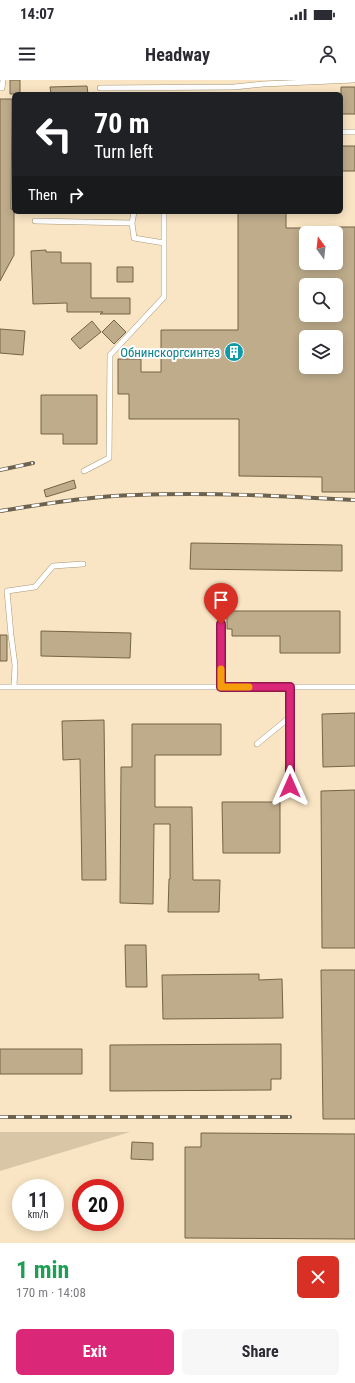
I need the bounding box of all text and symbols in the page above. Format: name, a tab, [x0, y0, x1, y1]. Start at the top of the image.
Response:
text: 14:07	[20, 5, 54, 23]
icon: menu	[16, 43, 38, 65]
icon: person	[317, 43, 339, 65]
text: Headway	[145, 44, 210, 65]
text: 70 m	[94, 107, 150, 140]
icon: left	[28, 108, 80, 160]
text: Turn left	[94, 141, 153, 162]
icon: right	[65, 184, 87, 206]
text: Then	[28, 186, 57, 204]
north arrow	[299, 226, 343, 270]
map controls	[299, 226, 343, 374]
button: search	[299, 278, 343, 322]
button: layers	[299, 330, 343, 374]
building icon: Обнинскоргсинтез	[223, 341, 245, 363]
place label: Обнинскоргсинтез	[120, 345, 220, 360]
pin	[204, 583, 238, 624]
icon: arrive	[210, 589, 232, 611]
position arrow	[269, 765, 311, 807]
speed limit sign: 20	[72, 1179, 124, 1231]
text: 11	[28, 1188, 48, 1212]
text: km/h	[28, 1209, 48, 1220]
text: 1 min	[16, 1256, 69, 1284]
button: close	[297, 1256, 339, 1298]
text: 170 m · 14:08	[16, 1285, 86, 1300]
button: Exit	[16, 1329, 174, 1375]
button: Share	[182, 1329, 339, 1375]

